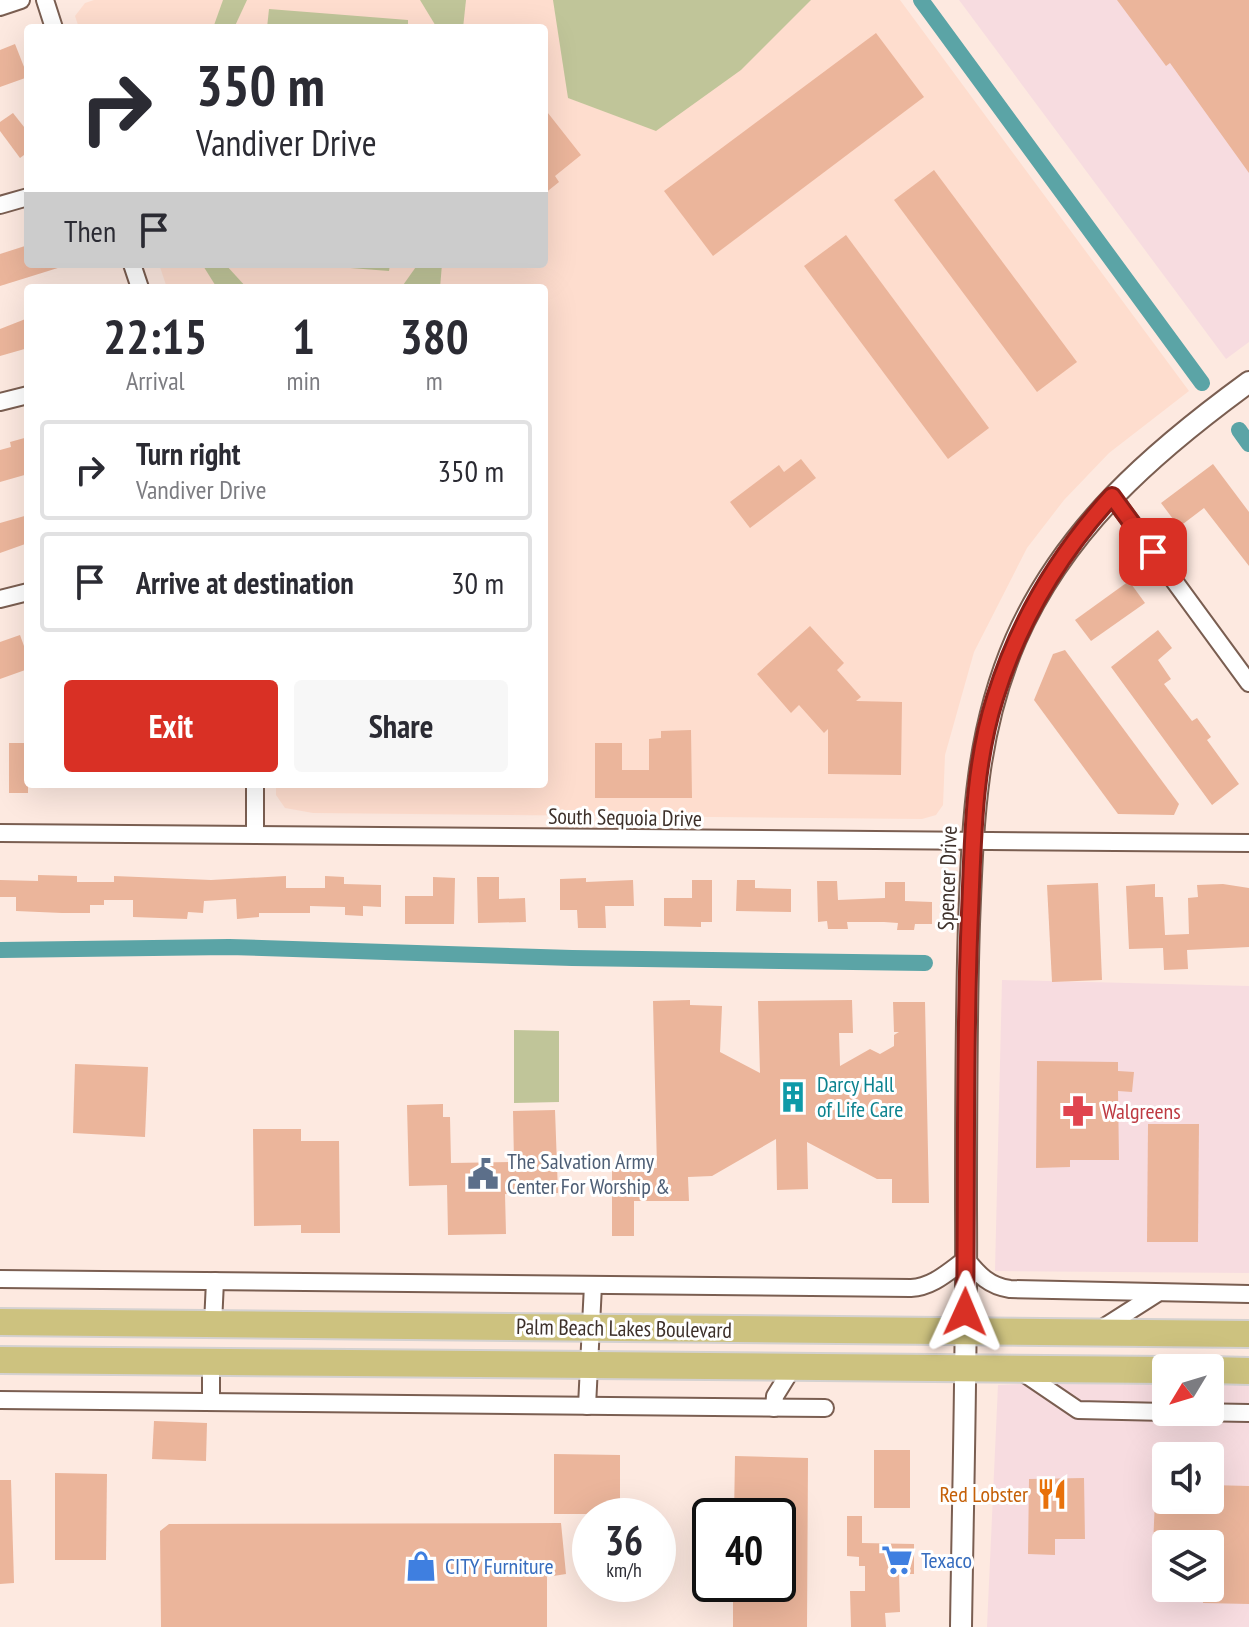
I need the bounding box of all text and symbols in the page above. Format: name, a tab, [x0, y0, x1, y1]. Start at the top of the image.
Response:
text: 350 m	[196, 49, 325, 121]
icon: right	[64, 56, 168, 160]
text: Vandiver Drive	[196, 119, 377, 166]
icon: arrive	[132, 208, 176, 252]
text: Then	[64, 211, 116, 250]
text: 22:15	[103, 305, 207, 367]
text: 1	[292, 305, 315, 367]
text: 380	[400, 305, 469, 367]
text: Arrival	[126, 364, 185, 397]
text: min	[286, 364, 320, 397]
text: m	[426, 364, 443, 397]
text: Turn right	[136, 434, 240, 473]
icon: right	[68, 448, 112, 492]
text: 350 m	[438, 451, 504, 490]
text: Vandiver Drive	[136, 473, 266, 506]
pin	[1119, 518, 1187, 586]
icon: arrive	[1131, 530, 1175, 574]
icon: arrive	[68, 560, 112, 604]
text: Arrive at destination	[136, 563, 354, 602]
text: 30 m	[451, 563, 504, 602]
button: Exit	[64, 680, 278, 772]
button: Share	[294, 680, 508, 772]
street label: South Sequoia Drive	[548, 802, 702, 832]
street label: Spencer Drive	[931, 825, 963, 931]
place label: Darcy Hall of Life Care	[817, 1070, 903, 1123]
building icon: Darcy Hall of Life Care	[776, 1080, 810, 1114]
pharmacy icon: Walgreens	[1061, 1094, 1095, 1128]
place label: Walgreens	[1102, 1097, 1181, 1125]
place label: The Salvation Army Center For Worship &	[507, 1147, 670, 1200]
public building icon: The Salvation Army Center For Worship &	[466, 1157, 500, 1191]
position arrow	[923, 1270, 1007, 1354]
street label: Palm Beach Lakes Boulevard	[516, 1312, 732, 1344]
north arrow	[1152, 1354, 1224, 1426]
map controls	[1152, 1354, 1224, 1602]
button: sound	[1152, 1442, 1224, 1514]
restaurant icon: Red Lobster	[1035, 1477, 1069, 1511]
place label: Red Lobster	[939, 1480, 1028, 1508]
speed limit sign: 40	[692, 1498, 796, 1602]
text: 36	[605, 1514, 643, 1566]
button: layers	[1152, 1530, 1224, 1602]
supermarket icon: Texaco	[880, 1543, 914, 1577]
place label: Texaco	[921, 1546, 972, 1574]
shop icon: CITY Furniture	[404, 1549, 438, 1583]
place label: CITY Furniture	[445, 1552, 554, 1580]
text: km/h	[606, 1557, 642, 1583]

